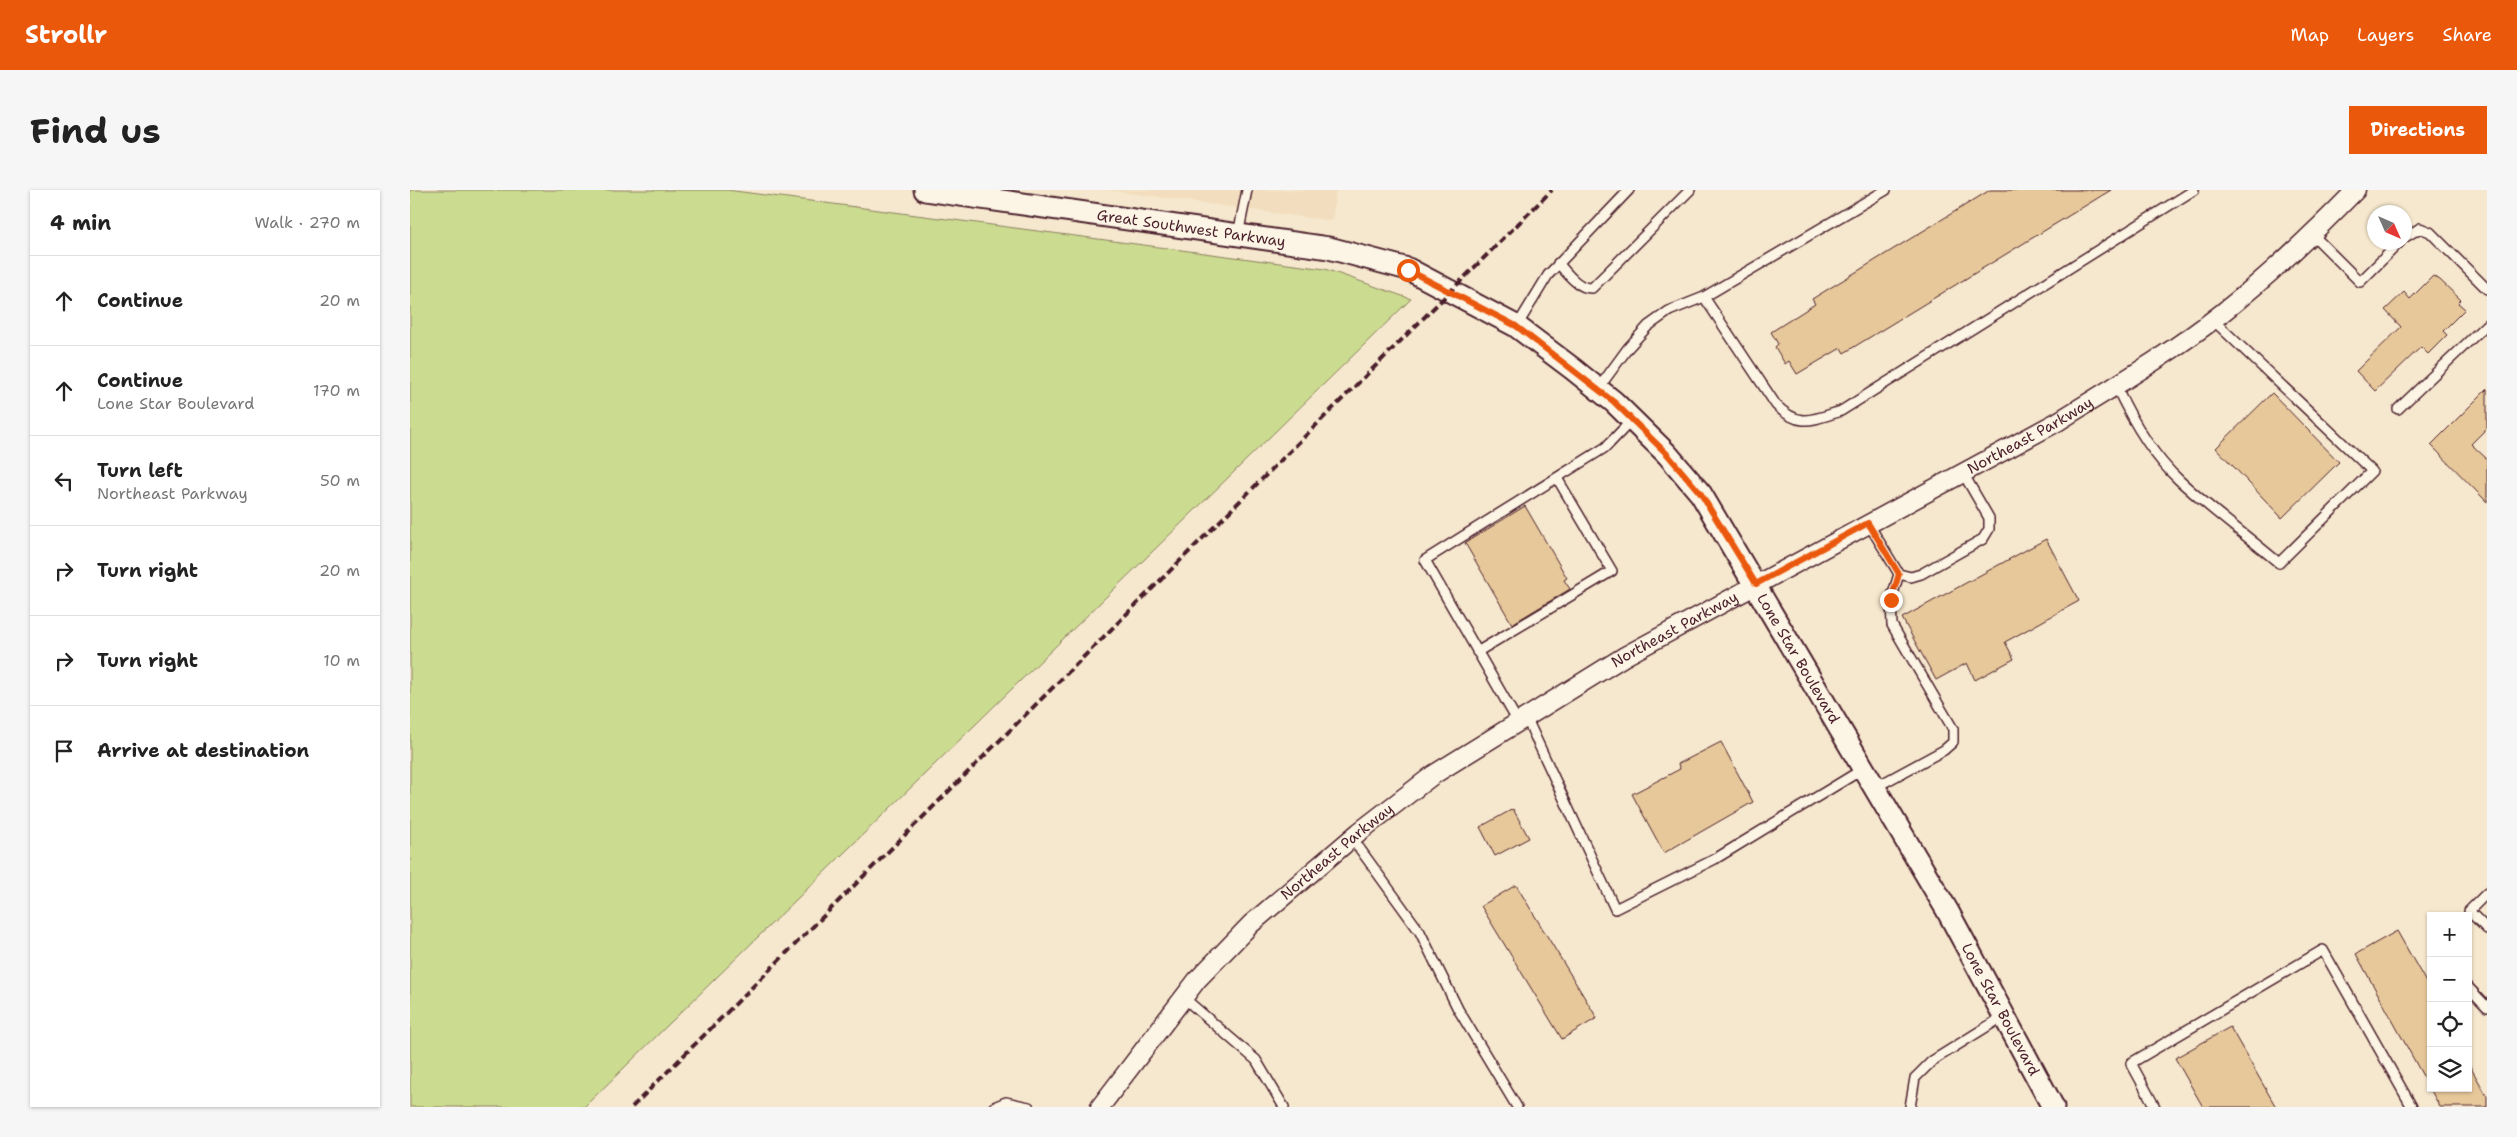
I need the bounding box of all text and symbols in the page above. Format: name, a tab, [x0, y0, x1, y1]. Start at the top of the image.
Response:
text: Strollr	[25, 19, 107, 51]
text: Map	[2291, 23, 2329, 47]
text: Layers	[2357, 23, 2414, 47]
text: Share	[2442, 23, 2492, 47]
button: Directions	[2349, 106, 2487, 154]
text: Find us	[30, 107, 161, 154]
street label: Great Southwest Parkway	[1096, 205, 1287, 252]
north arrow	[2367, 205, 2412, 250]
text: 4 min	[50, 209, 111, 237]
text: Walk · 270 m	[255, 212, 360, 233]
route start	[1397, 259, 1420, 282]
icon: ahead	[50, 287, 78, 315]
text: Continue	[97, 288, 183, 313]
text: 20 m	[319, 290, 360, 311]
text: Continue	[97, 368, 183, 393]
icon: ahead	[50, 377, 78, 405]
text: 170 m	[313, 380, 360, 401]
street label: Northeast Parkway	[1964, 392, 2097, 479]
text: Lone Star Boulevard	[97, 393, 254, 414]
text: Turn left	[97, 458, 183, 483]
icon: left	[50, 467, 78, 495]
text: 50 m	[320, 470, 360, 491]
text: Northeast Parkway	[97, 483, 248, 504]
icon: right	[50, 557, 78, 585]
text: Turn right	[97, 558, 198, 583]
text: 20 m	[319, 560, 360, 581]
street label: Northeast Parkway	[1607, 587, 1741, 672]
route end	[1880, 589, 1903, 612]
street label: Lone Star Boulevard	[1752, 590, 1845, 728]
icon: right	[50, 647, 78, 675]
text: Turn right	[97, 648, 198, 673]
text: 10 m	[323, 650, 360, 671]
icon: arrive	[50, 737, 78, 765]
text: Arrive at destination	[97, 738, 309, 763]
street label: Northeast Parkway	[1276, 799, 1398, 905]
map controls	[2427, 912, 2472, 1092]
button: +	[2427, 912, 2472, 957]
street label: Lone Star Boulevard	[1957, 940, 2045, 1080]
button: −	[2427, 957, 2472, 1002]
button: locate	[2427, 1002, 2472, 1047]
button: layers	[2427, 1047, 2472, 1092]

